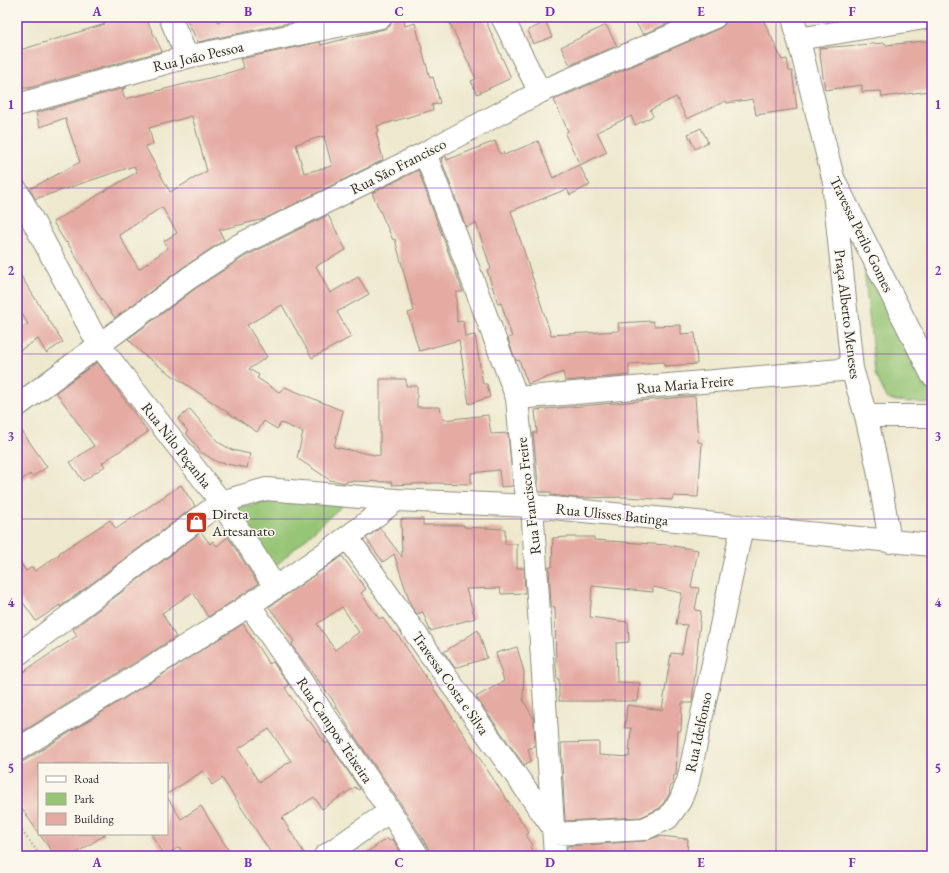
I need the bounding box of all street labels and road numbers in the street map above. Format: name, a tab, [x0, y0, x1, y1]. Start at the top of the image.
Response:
street label: Rua João Pessoa	[151, 36, 245, 76]
street label: Rua São Francisco	[347, 134, 449, 198]
street label: Travessa Perilo Gomes	[826, 173, 898, 295]
street label: Praça Alberto Meneses	[831, 248, 865, 380]
street label: Rua Maria Freire	[636, 370, 735, 398]
street label: Rua Nilo Peçanha	[138, 398, 216, 492]
street label: Rua Francisco Freire	[511, 436, 545, 556]
street label: Rua Ulisses Batinga	[555, 499, 669, 529]
street label: Travessa Costa e Silva	[408, 628, 494, 738]
street label: Rua Campos Teixeira	[293, 673, 377, 787]
street label: Rua Idelfonso	[680, 690, 716, 774]

